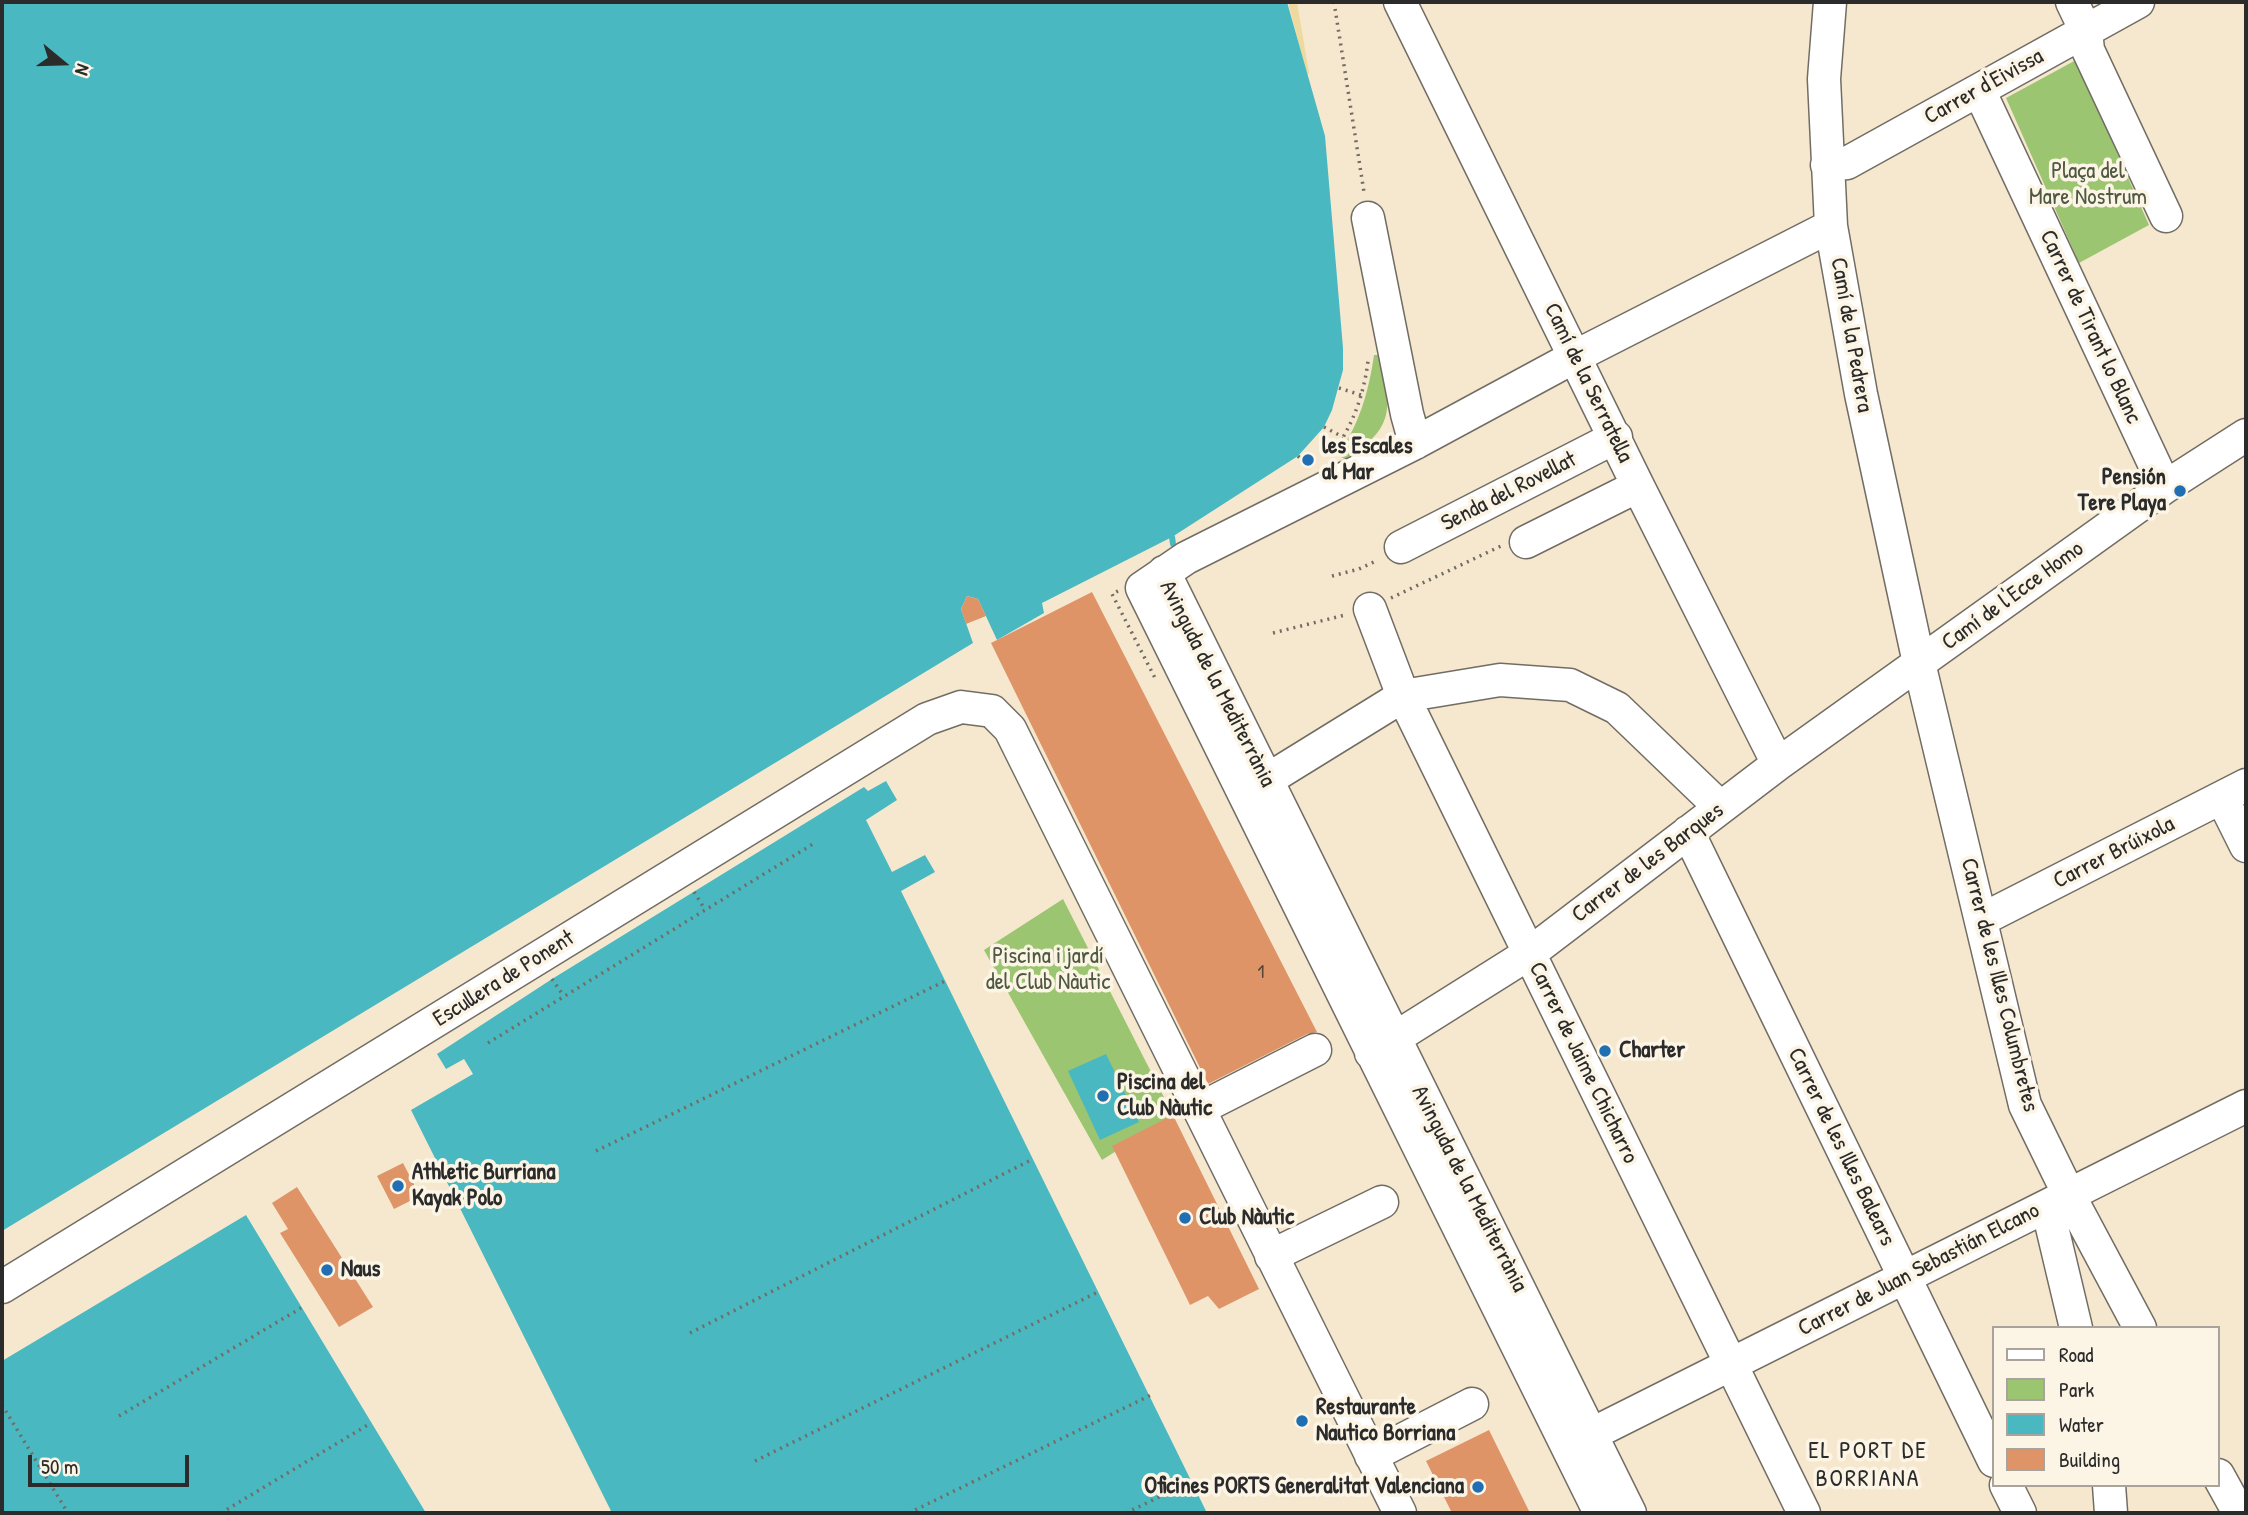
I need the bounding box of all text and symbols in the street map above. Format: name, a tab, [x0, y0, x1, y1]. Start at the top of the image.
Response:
north arrow	[28, 28, 98, 98]
street label: Carrer d'Eivissa	[1920, 43, 2048, 131]
text: N	[69, 61, 97, 79]
park label: Plaça del Mare Nostrum	[2029, 158, 2147, 212]
street label: Carrer de Tirant lo Blanc	[2033, 226, 2147, 428]
street label: Camí de la Pedrera	[1824, 255, 1878, 415]
street label: Camí de la Serratella	[1537, 299, 1639, 467]
place label: les Escales al Mar	[1322, 433, 1413, 487]
street label: Senda del Rovellat	[1437, 446, 1581, 538]
marker: les Escales al Mar	[1300, 452, 1316, 468]
place label: Pensión Tere Playa	[2078, 464, 2166, 518]
marker: Pensión Tere Playa	[2172, 483, 2188, 499]
street label: Camí de l'Ecce Homo	[1937, 535, 2089, 657]
street label: Avinguda de la Mediterrània	[1153, 576, 1281, 792]
street label: Carrer de les Barques	[1567, 797, 1729, 929]
street label: Carrer Brúixola	[2049, 811, 2179, 895]
street label: Carrer de les Illes Columbretes	[1954, 855, 2044, 1115]
street label: Escullera de Ponent	[428, 925, 580, 1033]
park label: Piscina i jardí del Club Nàutic	[986, 943, 1110, 997]
street label: Carrer de Jaime Chicharro	[1522, 958, 1644, 1168]
house number: 1	[1258, 962, 1264, 984]
place label: Charter	[1619, 1037, 1685, 1065]
marker: Charter	[1597, 1043, 1613, 1059]
street label: Carrer de les Illes Balears	[1781, 1044, 1901, 1250]
place label: Piscina del Club Nàutic	[1117, 1069, 1212, 1123]
street label: Avinguda de la Mediterrània	[1405, 1081, 1533, 1297]
marker: Piscina del Club Nàutic	[1095, 1088, 1111, 1104]
place label: Athletic Burriana Kayak Polo	[412, 1159, 555, 1213]
marker: Athletic Burriana Kayak Polo	[390, 1178, 406, 1194]
street label: Carrer de Juan Sebastián Elcano	[1794, 1197, 2044, 1343]
place label: Club Nàutic	[1199, 1204, 1294, 1232]
marker: Club Nàutic	[1177, 1210, 1193, 1226]
place label: Naus	[341, 1256, 380, 1284]
marker: Naus	[319, 1262, 335, 1278]
legend	[1993, 1326, 2220, 1487]
text: Road	[2059, 1340, 2093, 1369]
text: Park	[2059, 1375, 2094, 1404]
place label: Restaurante Nautico Borriana	[1316, 1394, 1455, 1448]
text: Water	[2059, 1410, 2104, 1439]
marker: Restaurante Nautico Borriana	[1294, 1413, 1310, 1429]
district label: EL PORT DE BORRIANA	[1809, 1438, 1927, 1494]
scale bar	[32, 1442, 192, 1486]
text: Building	[2059, 1445, 2120, 1474]
text: 50 m	[41, 1452, 78, 1481]
place label: Oficines PORTS Generalitat Valenciana	[1144, 1473, 1464, 1501]
marker: Oficines PORTS Generalitat Valenciana	[1470, 1479, 1486, 1495]

